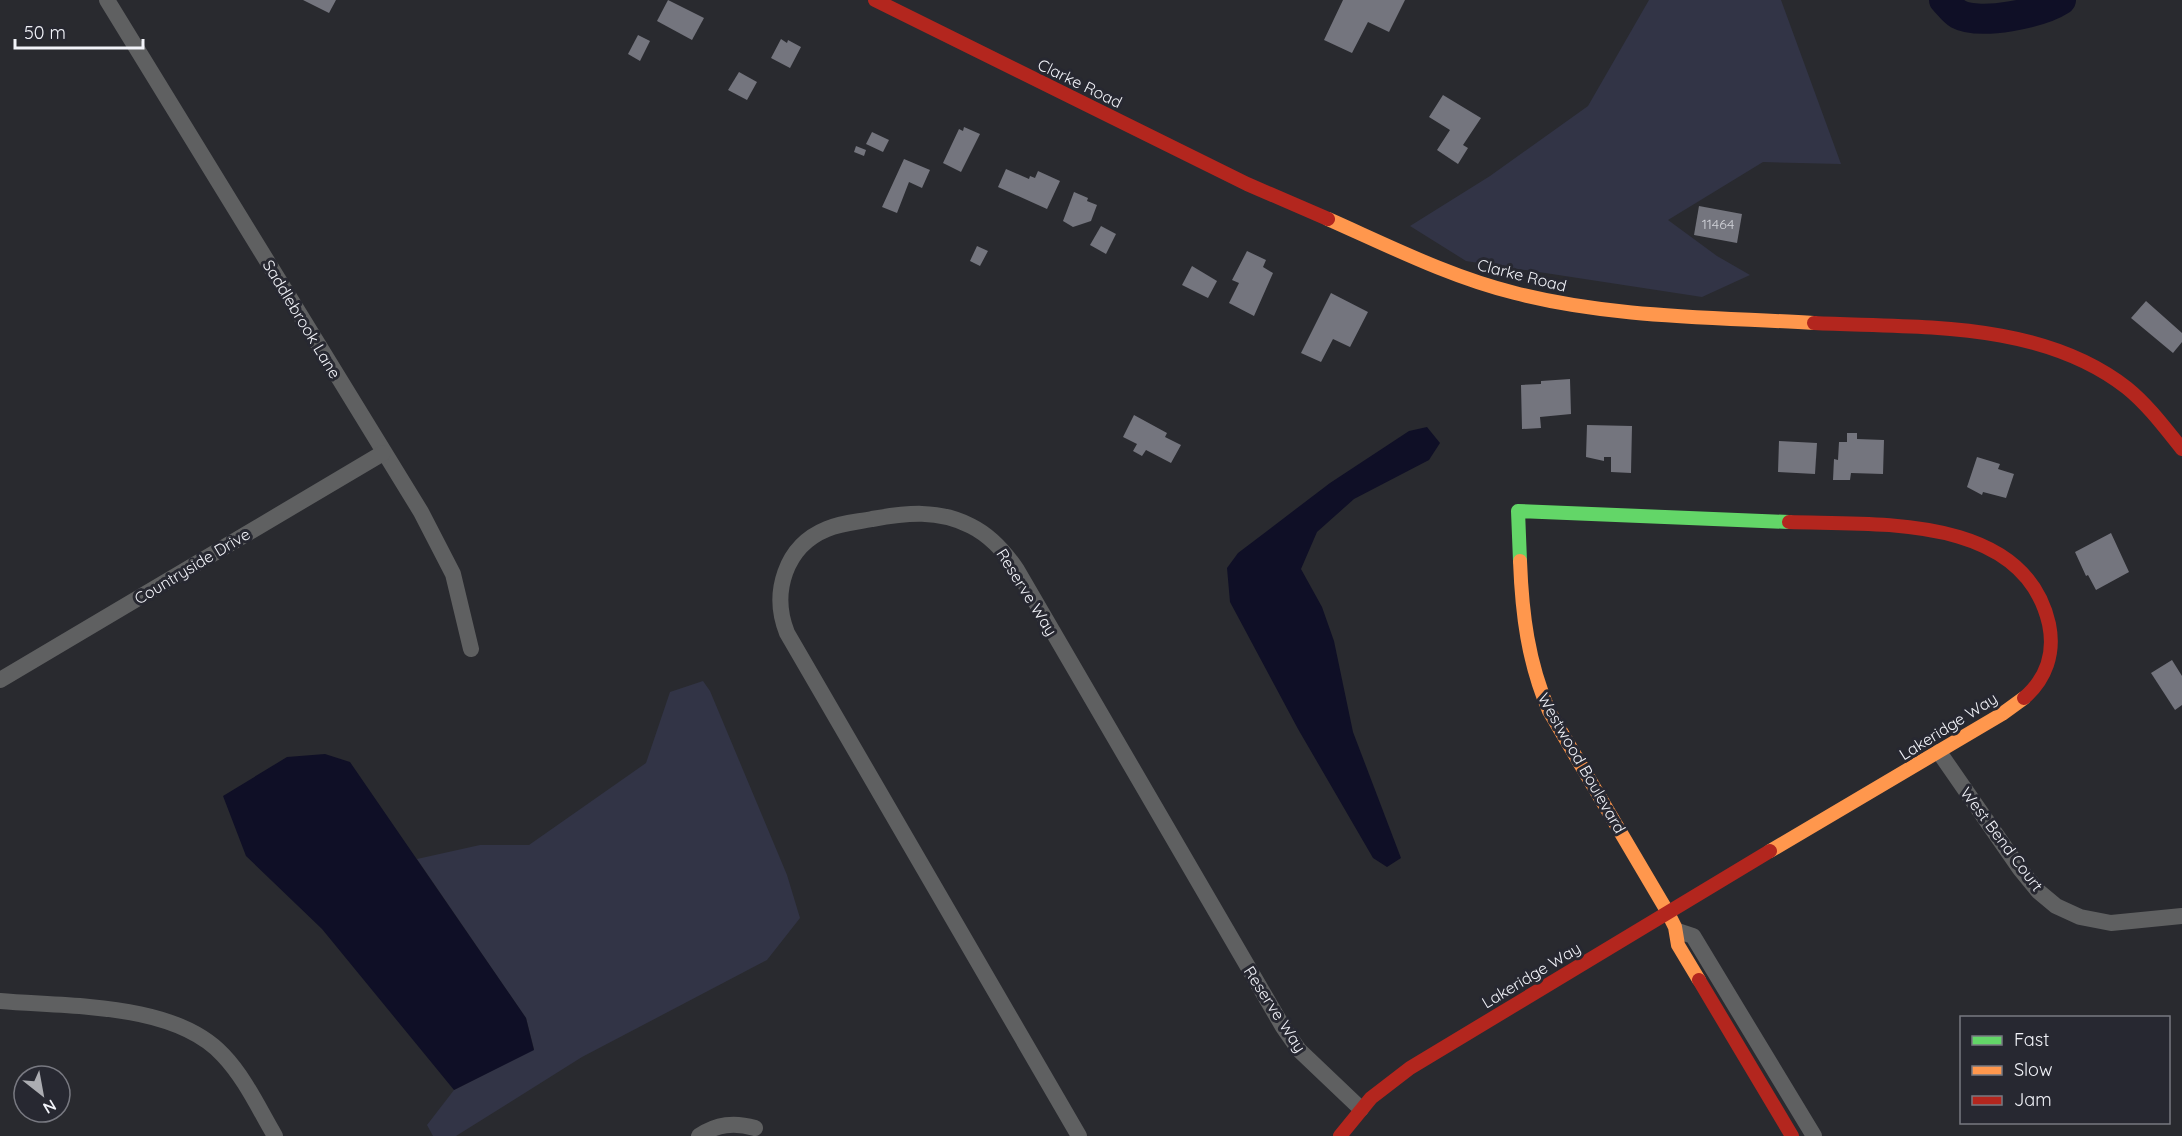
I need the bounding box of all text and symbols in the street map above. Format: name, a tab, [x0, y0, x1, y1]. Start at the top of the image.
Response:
scale bar	[15, 12, 142, 50]
text: 50 m	[24, 21, 66, 44]
street label: Clarke Road	[1035, 54, 1125, 112]
house number: 11464	[1702, 215, 1734, 233]
street label: Clarke Road	[1475, 254, 1569, 296]
street label: Saddlebrook Lane	[259, 256, 345, 382]
street label: Countryside Drive	[130, 524, 254, 608]
street label: Reserve Way	[992, 545, 1062, 639]
street label: Lakeridge Way	[1895, 688, 2001, 764]
street label: Westwood Boulevard	[1534, 689, 1630, 837]
street label: West Bend Court	[1956, 783, 2048, 895]
street label: Lakeridge Way	[1478, 938, 1584, 1012]
street label: Reserve Way	[1240, 962, 1310, 1056]
legend	[1960, 1016, 2170, 1124]
text: Fast	[2014, 1028, 2049, 1051]
text: Slow	[2014, 1058, 2052, 1081]
north arrow	[12, 1064, 72, 1124]
text: Jam	[2014, 1088, 2052, 1111]
text: N	[40, 1095, 60, 1118]

